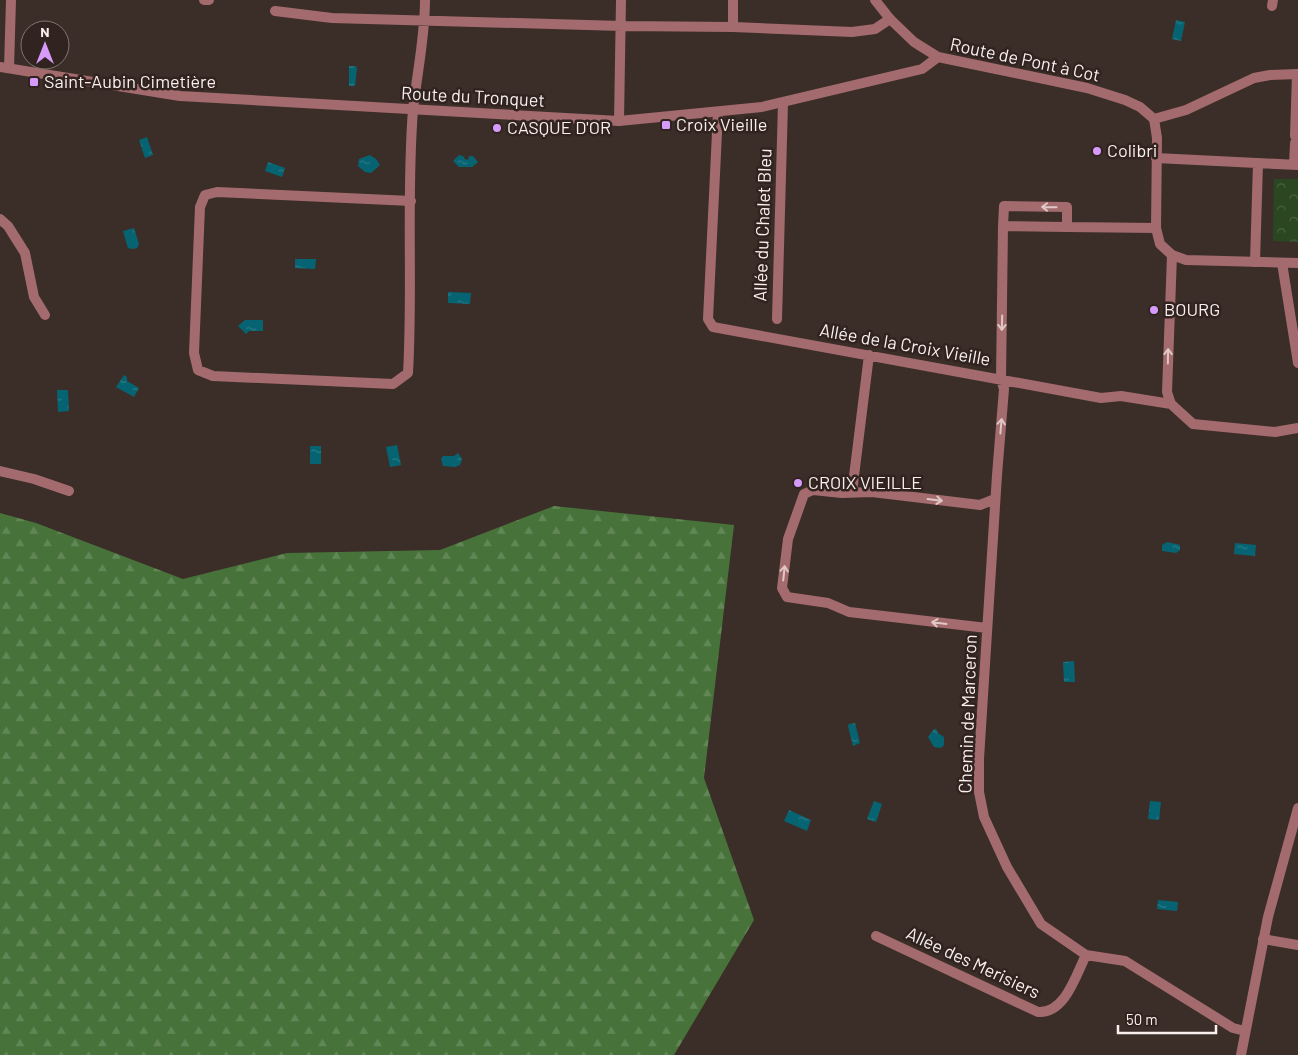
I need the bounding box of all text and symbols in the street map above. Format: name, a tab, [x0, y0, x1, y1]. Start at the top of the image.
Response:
north arrow	[20, 20, 70, 70]
text: N	[40, 23, 50, 40]
street label: Route de Pont à Cot	[948, 32, 1102, 86]
place label: Saint-Aubin Cimetière	[44, 70, 216, 92]
marker: Saint-Aubin Cimetière	[28, 76, 40, 88]
street label: Route du Tronquet	[401, 81, 545, 111]
place label: Croix Vieille	[676, 113, 767, 135]
place label: CASQUE D'OR	[507, 116, 611, 138]
marker: Croix Vieille	[660, 119, 672, 131]
marker: CASQUE D'OR	[491, 122, 503, 134]
place label: Colibri	[1107, 139, 1157, 161]
marker: Colibri	[1091, 145, 1103, 157]
street label: Allée du Chalet Bleu	[748, 148, 776, 302]
one-way arrow	[1042, 202, 1058, 211]
place label: BOURG	[1164, 298, 1220, 320]
marker: BOURG	[1148, 304, 1160, 316]
one-way arrow	[997, 314, 1006, 330]
street label: Allée de la Croix Vieille	[818, 318, 992, 370]
one-way arrow	[1163, 348, 1173, 364]
one-way arrow	[996, 419, 1006, 435]
place label: CROIX VIEILLE	[808, 471, 922, 493]
marker: CROIX VIEILLE	[792, 477, 804, 489]
one-way arrow	[927, 495, 943, 505]
one-way arrow	[779, 565, 789, 581]
one-way arrow	[931, 618, 947, 628]
street label: Chemin de Marceron	[953, 634, 981, 794]
street label: Allée des Merisiers	[903, 921, 1044, 1003]
scale bar	[1118, 1002, 1216, 1034]
text: 50 m	[1126, 1010, 1158, 1028]

